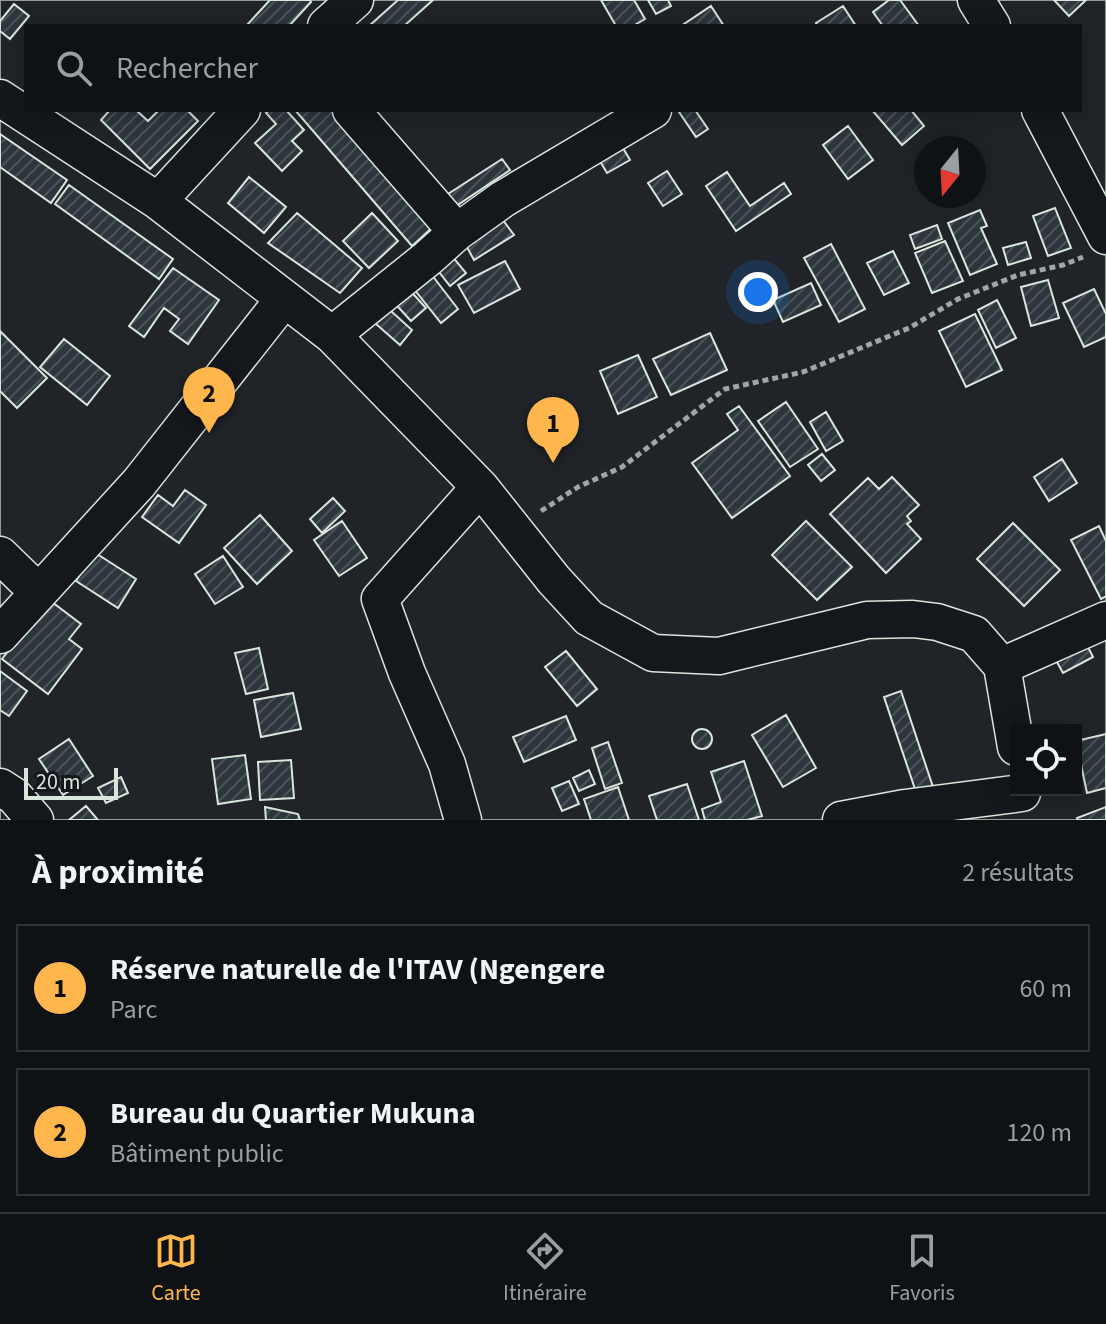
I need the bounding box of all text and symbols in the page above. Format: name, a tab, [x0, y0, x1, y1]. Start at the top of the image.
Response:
search box	[24, 24, 1082, 112]
icon: search	[52, 46, 96, 90]
text: Rechercher	[116, 47, 258, 90]
north arrow	[914, 136, 986, 208]
your location	[738, 272, 778, 312]
pin: 2	[183, 367, 235, 433]
pin: 1	[527, 397, 579, 463]
map controls	[1010, 724, 1082, 796]
button: locate	[1010, 724, 1082, 796]
scale bar	[24, 764, 118, 800]
text: 20 m	[36, 766, 81, 798]
text: À proximité	[32, 848, 204, 897]
text: 2 résultats	[962, 854, 1074, 891]
text: Réserve naturelle de l'ITAV (Ngengere	[110, 948, 605, 991]
text: 1	[53, 970, 67, 1007]
text: 60 m	[1019, 970, 1072, 1007]
text: Parc	[110, 991, 157, 1028]
text: Bureau du Quartier Mukuna	[110, 1092, 475, 1135]
text: 2	[53, 1114, 67, 1151]
text: 120 m	[1006, 1114, 1072, 1151]
text: Bâtiment public	[110, 1135, 284, 1172]
tab: Carte	[151, 1229, 201, 1309]
tab: Itinéraire	[503, 1229, 587, 1309]
tab: Favoris	[889, 1229, 955, 1309]

